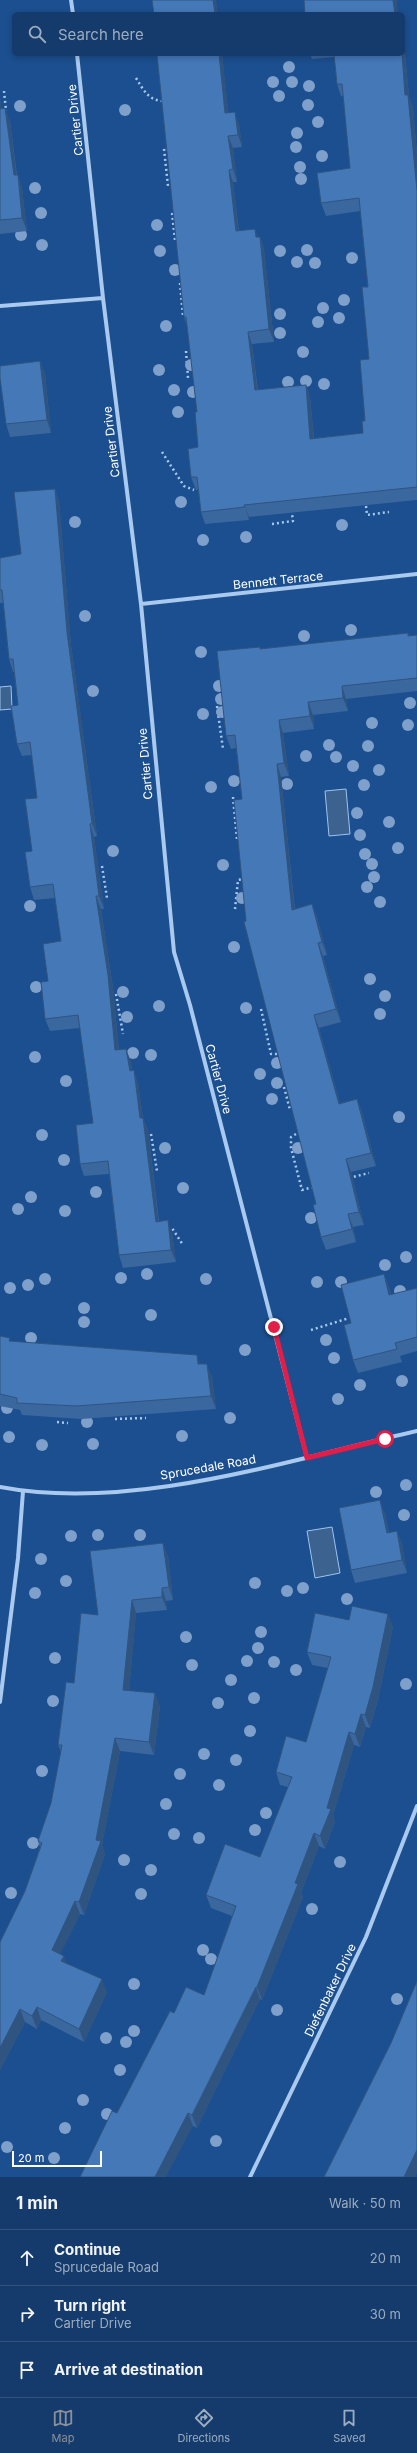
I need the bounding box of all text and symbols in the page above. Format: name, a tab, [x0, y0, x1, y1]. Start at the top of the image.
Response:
search box	[12, 12, 405, 56]
icon: search	[26, 23, 48, 45]
text: Search here	[58, 25, 144, 44]
street label: Cartier Drive	[64, 84, 86, 156]
street label: Cartier Drive	[99, 405, 123, 479]
street label: Bennett Terrace	[232, 568, 324, 592]
street label: Cartier Drive	[134, 728, 156, 800]
street label: Cartier Drive	[202, 1042, 236, 1116]
route end	[265, 1318, 283, 1336]
route start	[376, 1430, 394, 1448]
street label: Sprucedale Road	[159, 1451, 257, 1483]
street label: Diefenbaker Drive	[301, 1941, 359, 2039]
scale bar	[12, 2149, 102, 2168]
text: 20 m	[18, 2151, 44, 2165]
text: 1 min	[16, 2193, 58, 2213]
text: Walk · 50 m	[329, 2195, 401, 2211]
text: Continue	[54, 2240, 121, 2259]
icon: ahead	[16, 2247, 38, 2269]
text: 20 m	[370, 2250, 401, 2266]
text: Sprucedale Road	[54, 2259, 159, 2275]
text: Turn right	[54, 2296, 126, 2315]
icon: right	[16, 2303, 38, 2325]
text: 30 m	[370, 2306, 401, 2322]
text: Cartier Drive	[54, 2315, 132, 2331]
icon: arrive	[16, 2359, 38, 2381]
text: Arrive at destination	[54, 2360, 203, 2379]
tab: Map	[52, 2407, 74, 2445]
tab: Directions	[178, 2407, 230, 2445]
tab: Saved	[333, 2407, 365, 2445]

